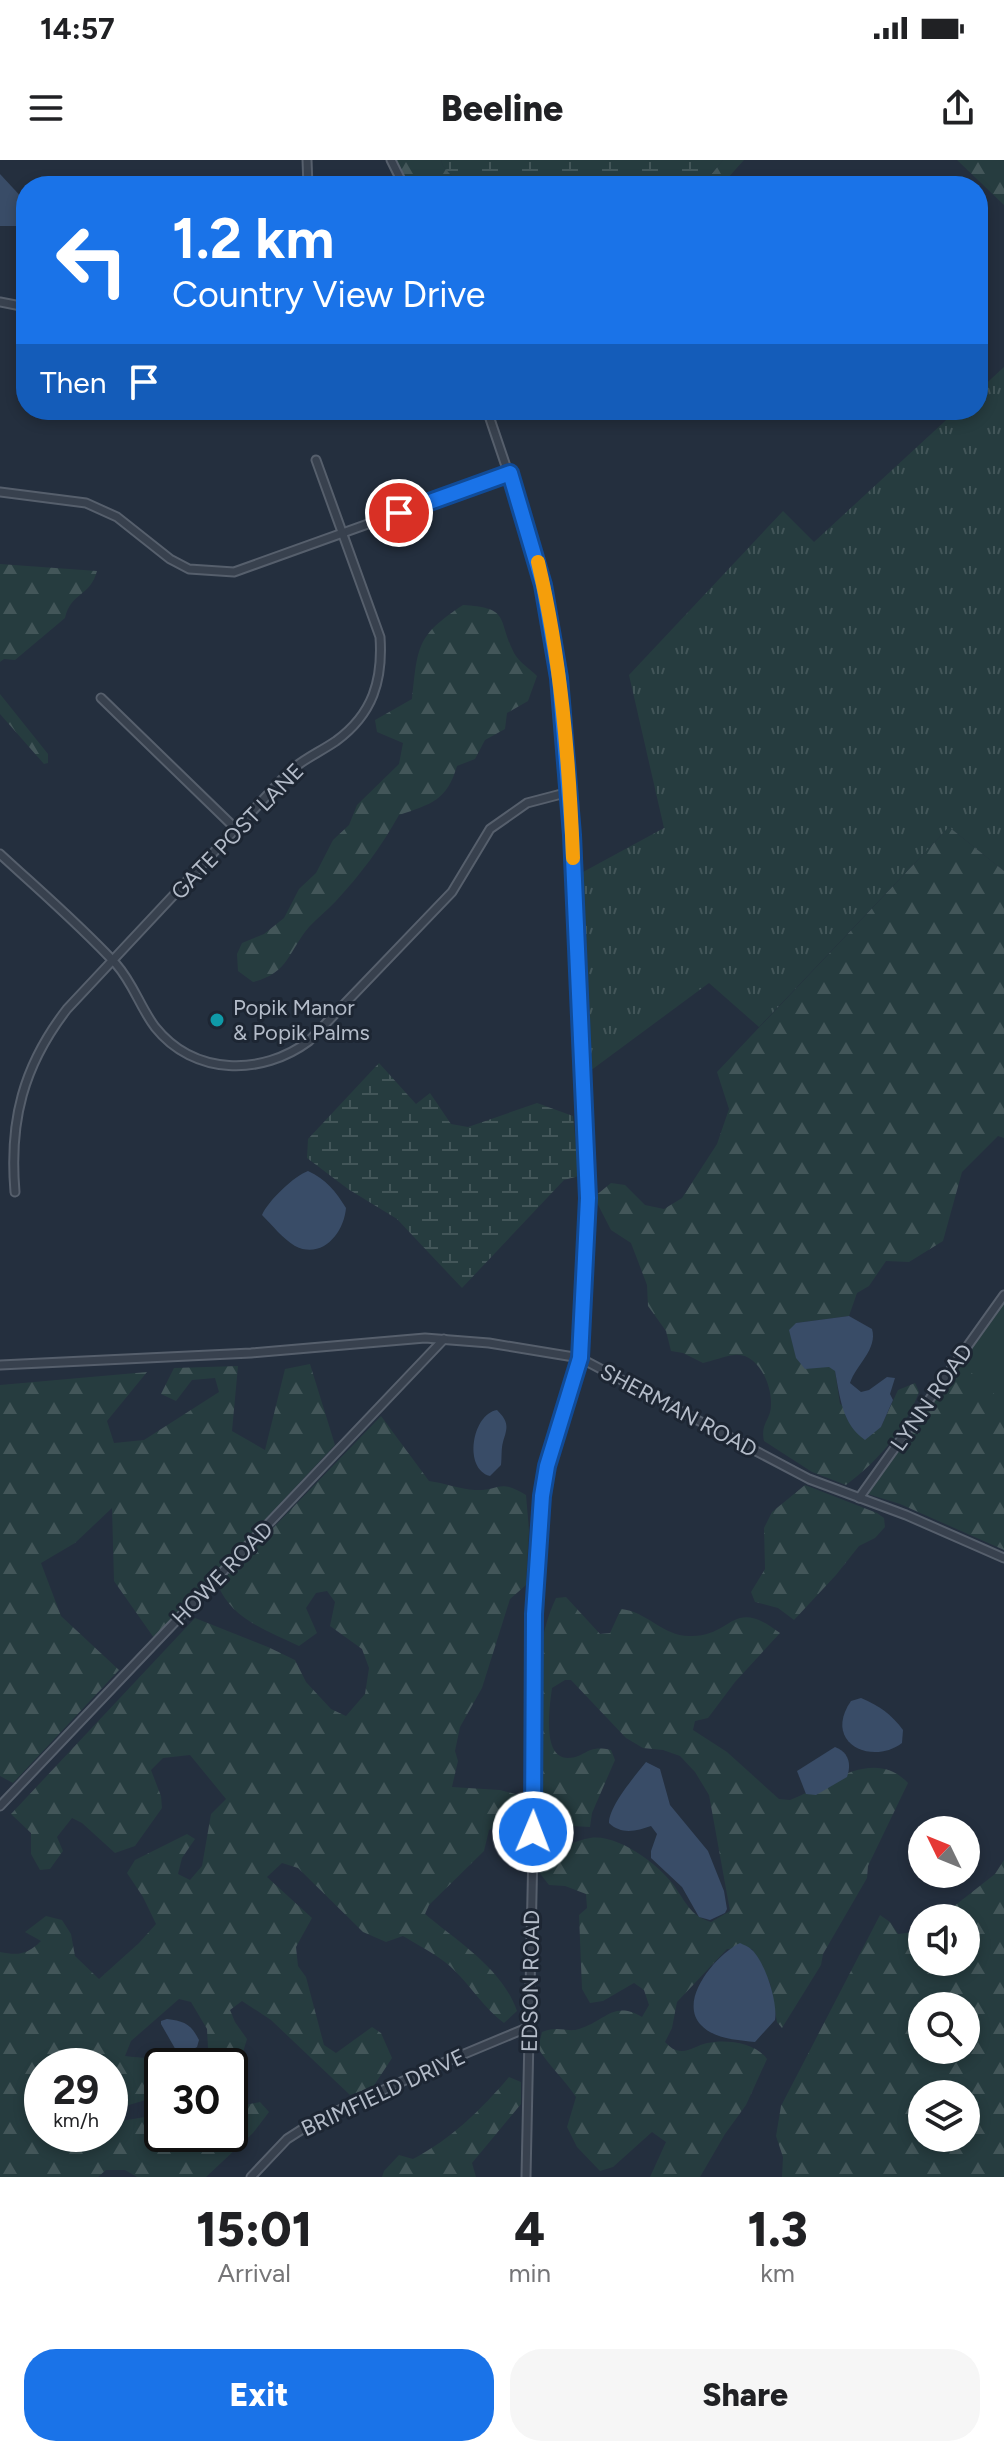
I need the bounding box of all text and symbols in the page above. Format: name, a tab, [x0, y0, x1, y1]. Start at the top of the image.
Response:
text: 14:57	[40, 10, 115, 47]
icon: menu	[24, 86, 68, 130]
icon: share	[936, 86, 980, 130]
text: Beeline	[441, 87, 563, 130]
text: 1.2 km	[172, 205, 334, 272]
icon: left	[40, 208, 144, 312]
text: Country View Drive	[172, 273, 485, 316]
icon: arrive	[122, 360, 166, 404]
text: Then	[40, 364, 106, 401]
pin	[365, 479, 433, 547]
icon: arrive	[377, 491, 421, 535]
street label: GATE POST LANE	[165, 758, 309, 905]
place label: Popik Manor & Popik Palms	[233, 994, 370, 1046]
marker: Popik Manor & Popik Palms	[208, 1011, 226, 1029]
street label: LYNN ROAD	[885, 1338, 978, 1456]
street label: SHERMAN ROAD	[596, 1358, 762, 1463]
street label: HOWE ROAD	[166, 1516, 279, 1631]
position arrow	[491, 1790, 575, 1874]
north arrow	[908, 1816, 980, 1888]
map controls	[908, 1816, 980, 2152]
button: sound	[908, 1904, 980, 1976]
street label: EDSON ROAD	[516, 1910, 545, 2052]
button: search	[908, 1992, 980, 2064]
street label: BRIMFIELD DRIVE	[297, 2043, 470, 2142]
speed limit sign: 30	[144, 2048, 248, 2152]
text: 29	[53, 2066, 99, 2114]
button: layers	[908, 2080, 980, 2152]
text: km/h	[53, 2108, 99, 2132]
text: 15:01	[196, 2200, 312, 2258]
text: 4	[514, 2200, 545, 2258]
text: 1.3	[747, 2200, 808, 2258]
text: Arrival	[218, 2257, 291, 2289]
text: min	[508, 2257, 551, 2289]
text: km	[760, 2257, 795, 2289]
button: Exit	[24, 2349, 494, 2441]
button: Share	[510, 2349, 980, 2441]

